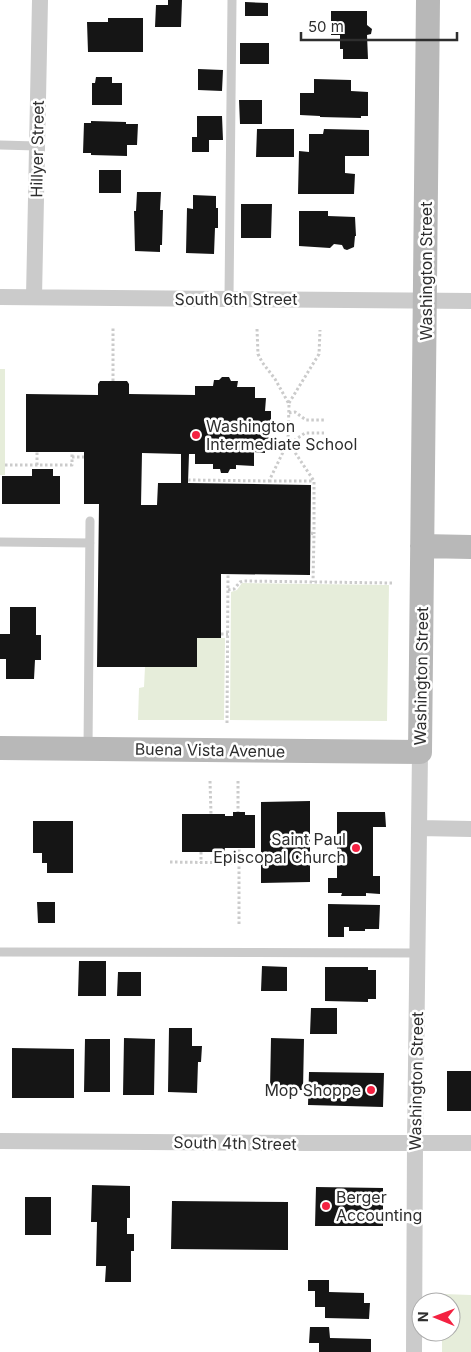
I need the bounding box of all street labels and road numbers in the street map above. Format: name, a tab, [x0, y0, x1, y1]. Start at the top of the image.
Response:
street label: Hillyer Street	[26, 100, 48, 198]
street label: Washington Street	[416, 202, 436, 340]
street label: South 6th Street	[175, 289, 297, 309]
street label: Washington Street	[410, 606, 432, 746]
street label: Buena Vista Avenue	[135, 739, 285, 761]
street label: Washington Street	[405, 1011, 427, 1151]
street label: South 4th Street	[173, 1132, 297, 1154]

